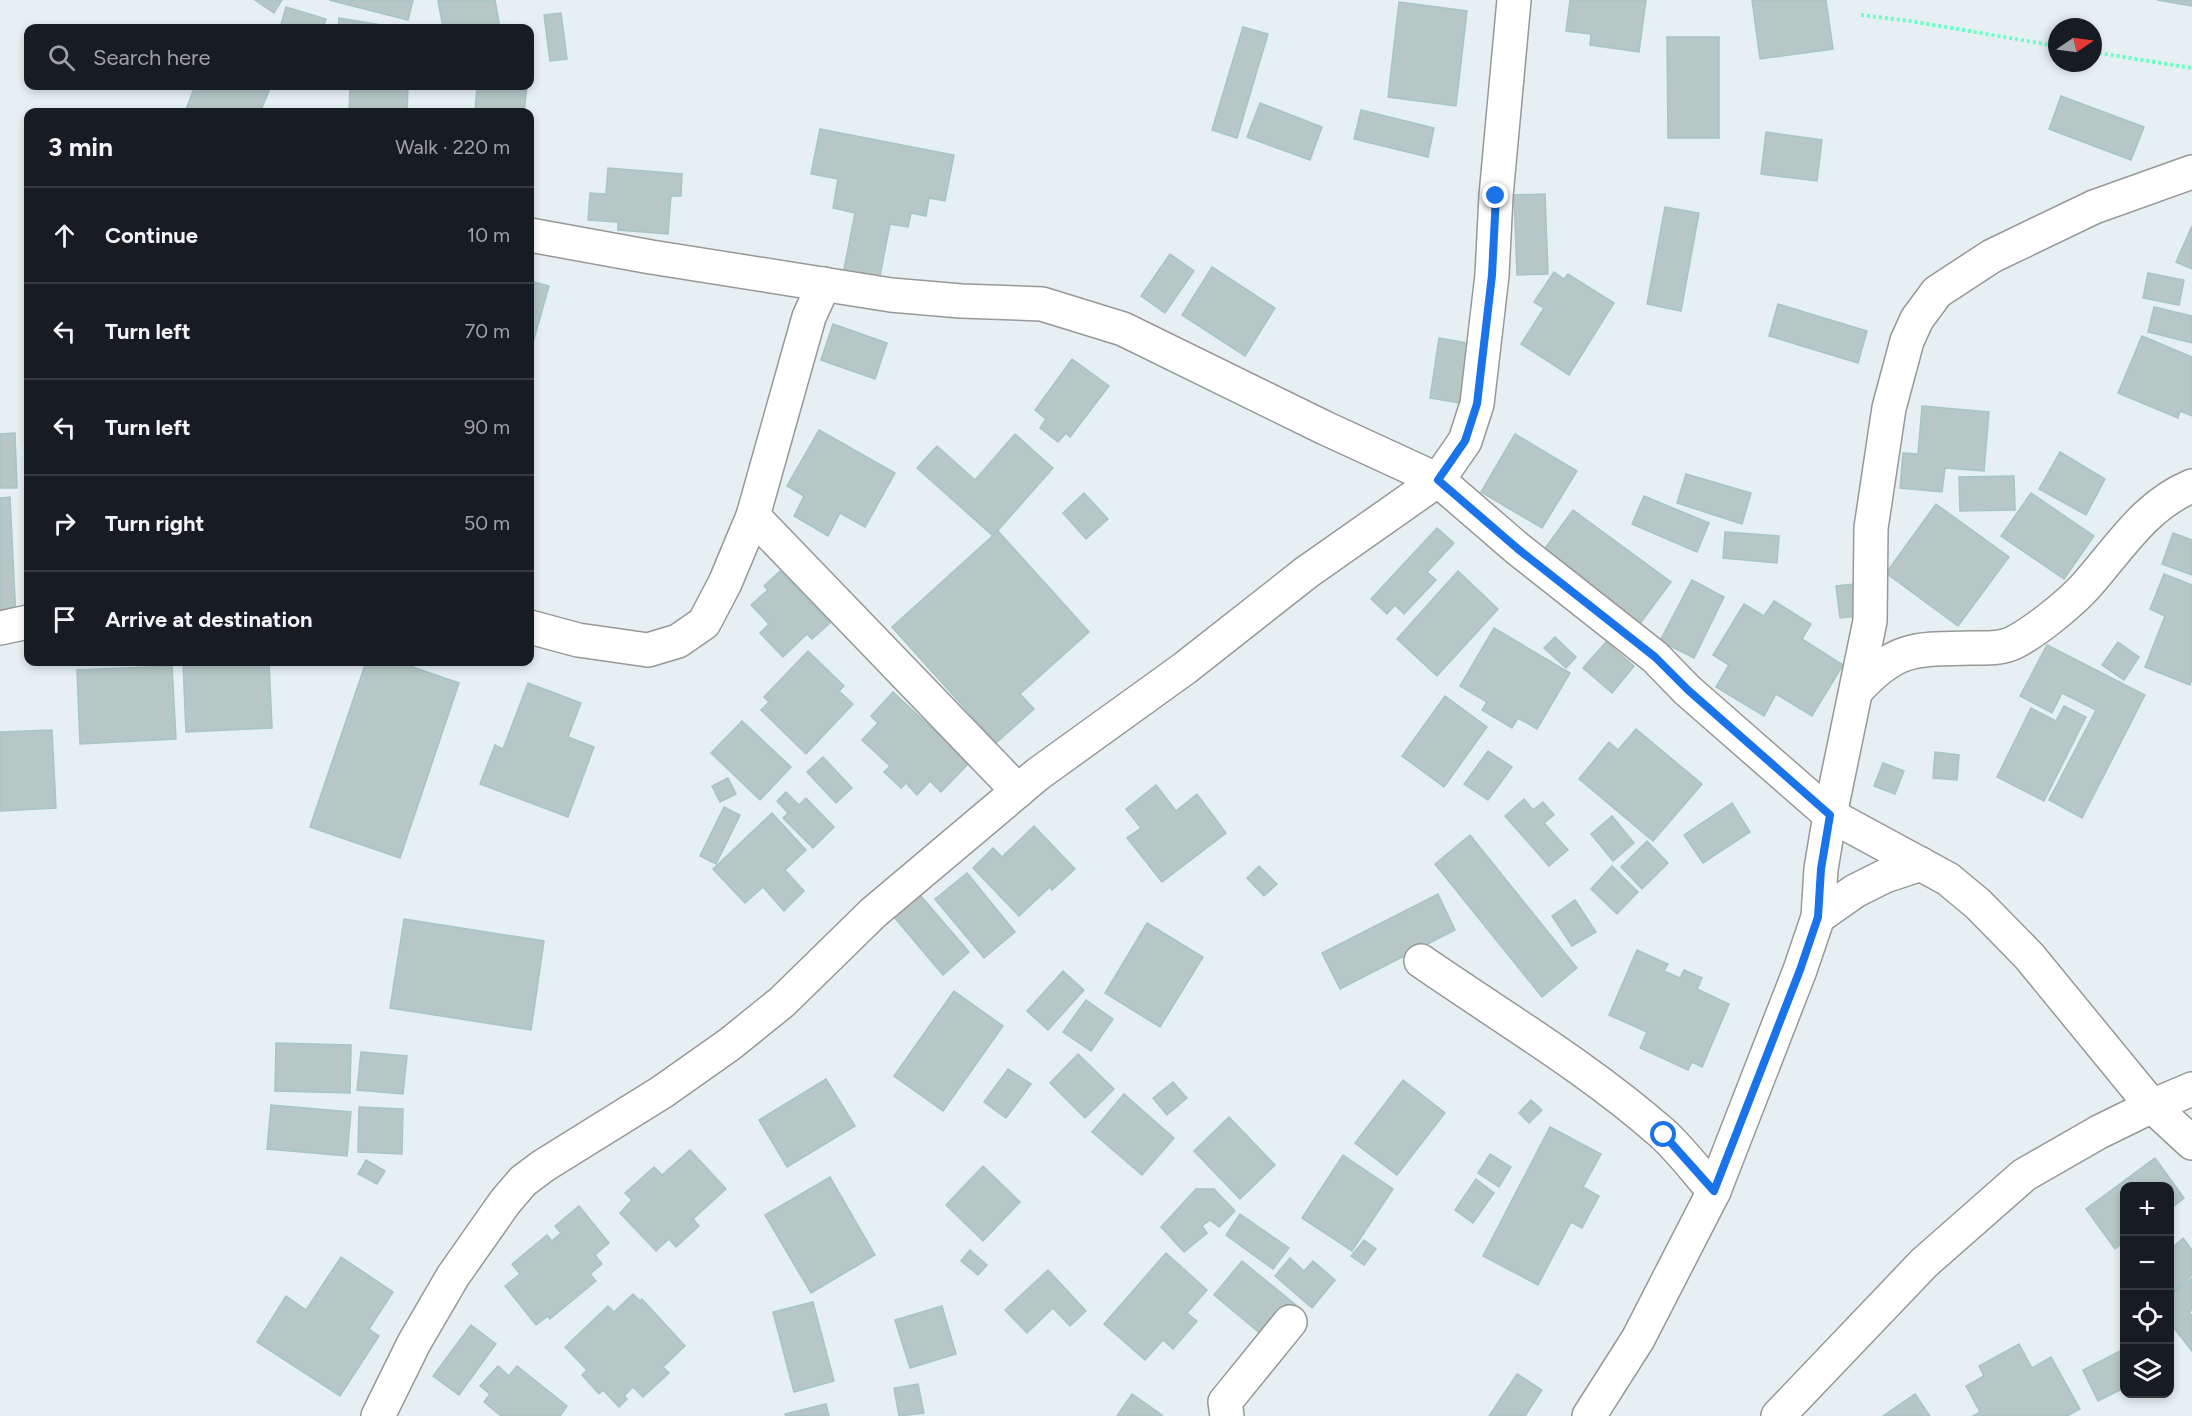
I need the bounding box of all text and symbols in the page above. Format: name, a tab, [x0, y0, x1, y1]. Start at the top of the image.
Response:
north arrow	[2048, 18, 2102, 72]
search box	[24, 24, 534, 90]
icon: search	[45, 41, 78, 74]
text: Search here	[93, 44, 211, 71]
text: 3 min	[48, 131, 113, 163]
text: Walk · 220 m	[395, 135, 510, 159]
route end	[1482, 182, 1508, 208]
icon: ahead	[48, 219, 81, 252]
text: Continue	[105, 222, 198, 249]
text: 10 m	[467, 223, 510, 247]
icon: left	[48, 315, 81, 348]
text: Turn left	[105, 318, 191, 345]
text: 70 m	[464, 319, 510, 343]
icon: left	[48, 411, 81, 444]
text: Turn left	[105, 414, 191, 441]
text: 90 m	[464, 415, 510, 439]
icon: right	[48, 507, 81, 540]
text: Turn right	[105, 510, 204, 537]
text: 50 m	[464, 511, 510, 535]
icon: arrive	[48, 603, 81, 636]
text: Arrive at destination	[105, 606, 313, 633]
route start	[1650, 1121, 1676, 1147]
map controls	[2120, 1182, 2174, 1398]
button: +	[2120, 1182, 2174, 1236]
button: −	[2120, 1236, 2174, 1290]
button: locate	[2120, 1290, 2174, 1344]
button: layers	[2120, 1344, 2174, 1398]

